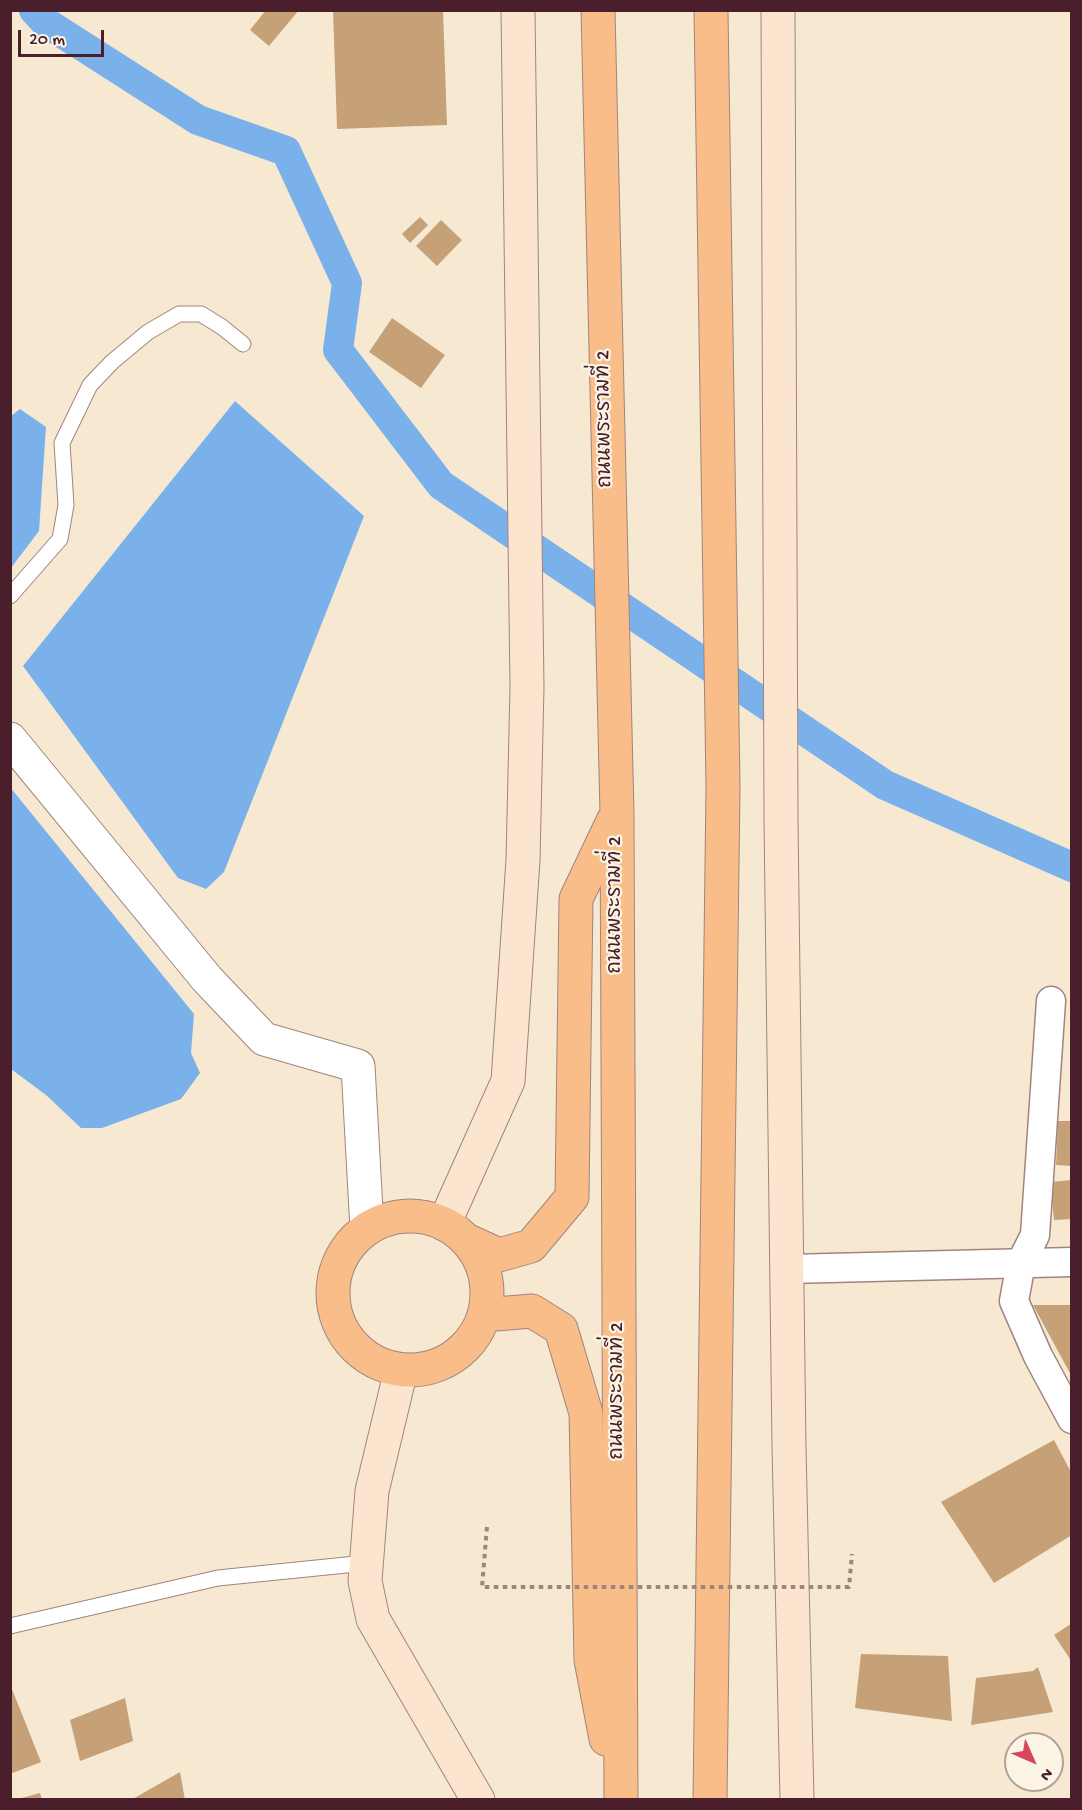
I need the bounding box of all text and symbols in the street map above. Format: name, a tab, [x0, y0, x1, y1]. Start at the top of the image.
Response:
scale bar	[21, 18, 106, 56]
text: 20 m	[29, 30, 65, 51]
street label: ถนนพระรามที่ 2	[593, 350, 619, 488]
street label: ถนนพระรามที่ 2	[605, 836, 629, 974]
street label: ถนนพระรามที่ 2	[607, 1322, 631, 1460]
north arrow	[1004, 1732, 1064, 1792]
text: N	[1035, 1763, 1056, 1784]

